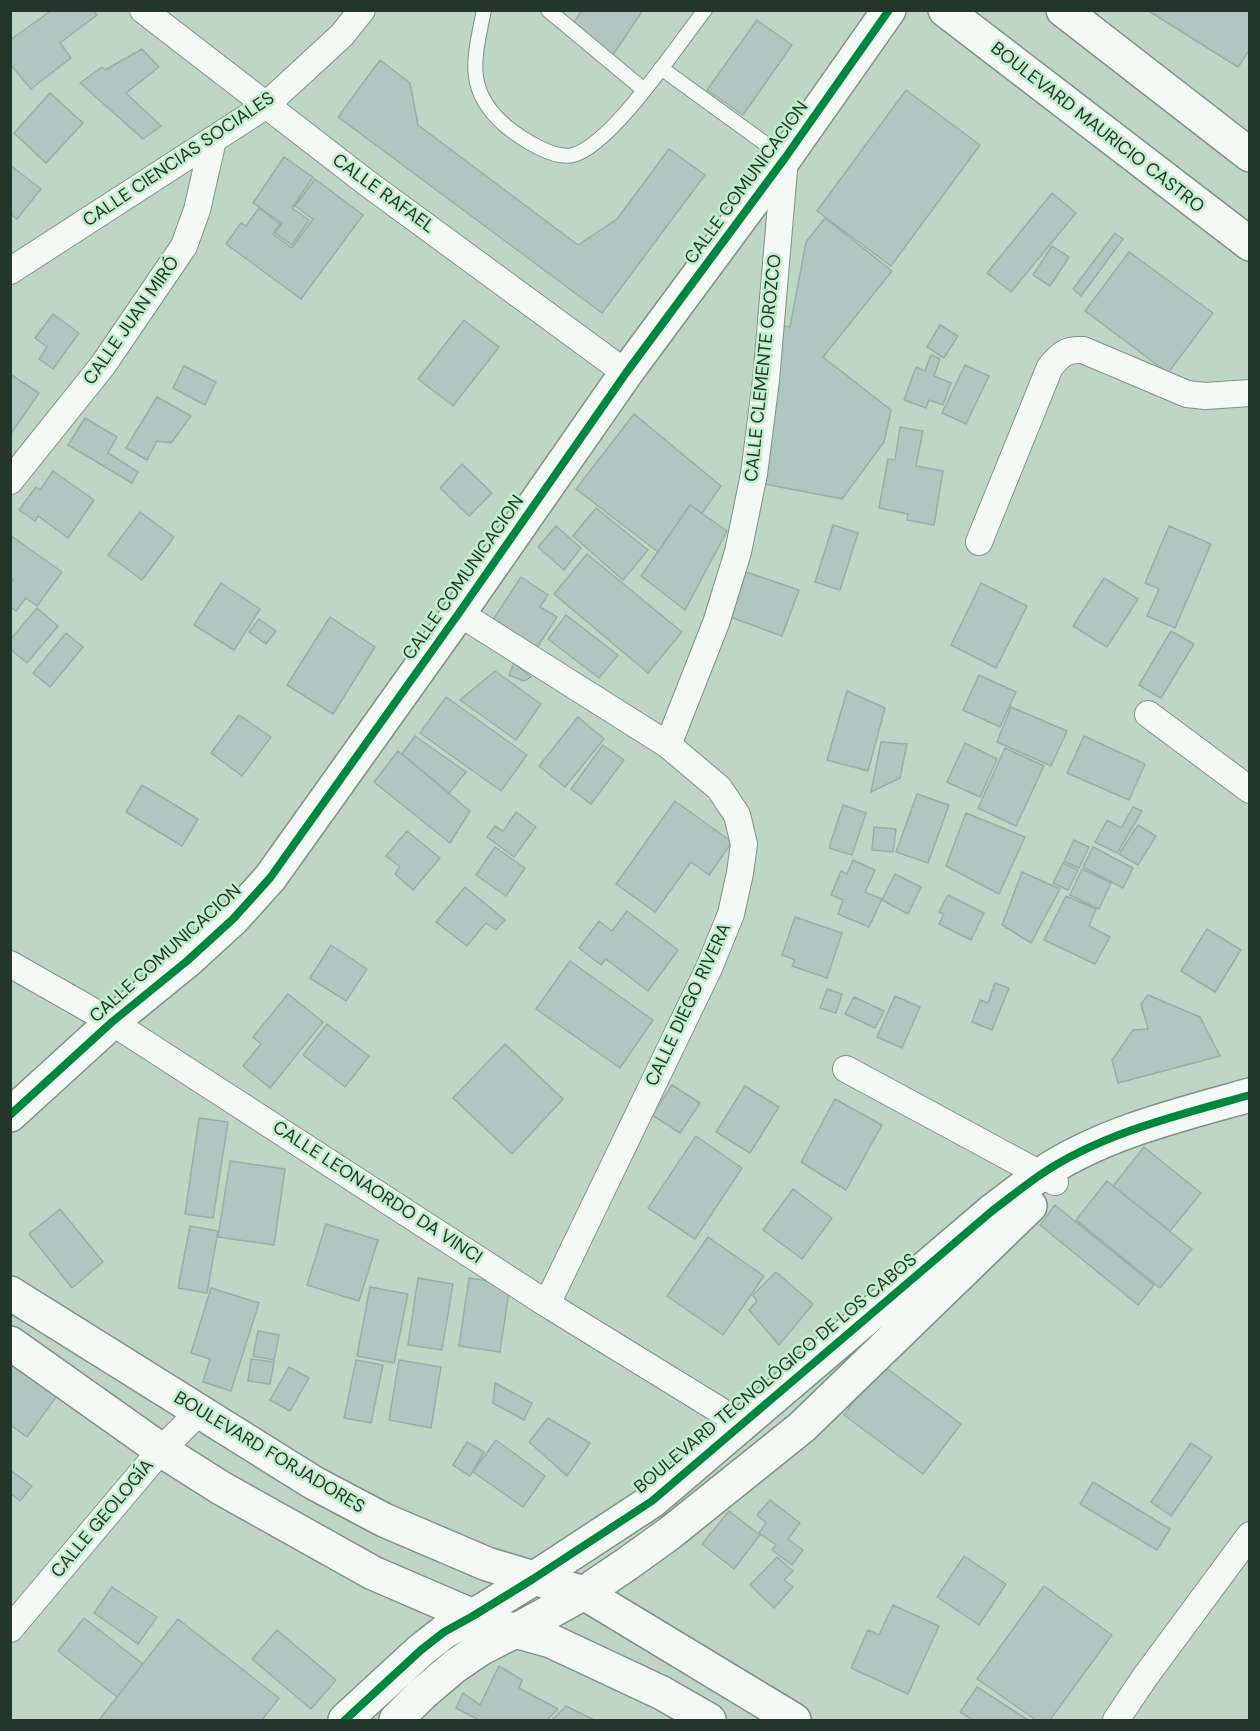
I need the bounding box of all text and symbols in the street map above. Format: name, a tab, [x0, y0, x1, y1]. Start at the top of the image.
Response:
street label: BOULEVARD MAURICIO CASTRO	[986, 38, 1208, 218]
street label: CALLE CIENCIAS SOCIALES	[79, 88, 279, 232]
street label: CALLE COMUNICACION	[681, 97, 813, 269]
street label: CALLE RAFAEL	[328, 150, 438, 238]
street label: CALLE JUAN MIRÓ	[80, 253, 184, 389]
street label: CALLE CLEMENTE OROZCO	[741, 253, 787, 483]
street label: CALLE COMUNICACION	[399, 491, 529, 665]
street label: CALLE COMUNICACION	[86, 880, 246, 1028]
street label: CALLE DIEGO RIVERA	[642, 920, 736, 1090]
street label: CALLE LEONAORDO DA VINCI	[268, 1117, 486, 1269]
street label: BOULEVARD TECNOLÓGICO DE LOS CABOS	[630, 1249, 922, 1499]
street label: BOULEVARD FORJADORES	[170, 1387, 368, 1519]
street label: CALLE GEOLOGÍA	[47, 1455, 159, 1583]

